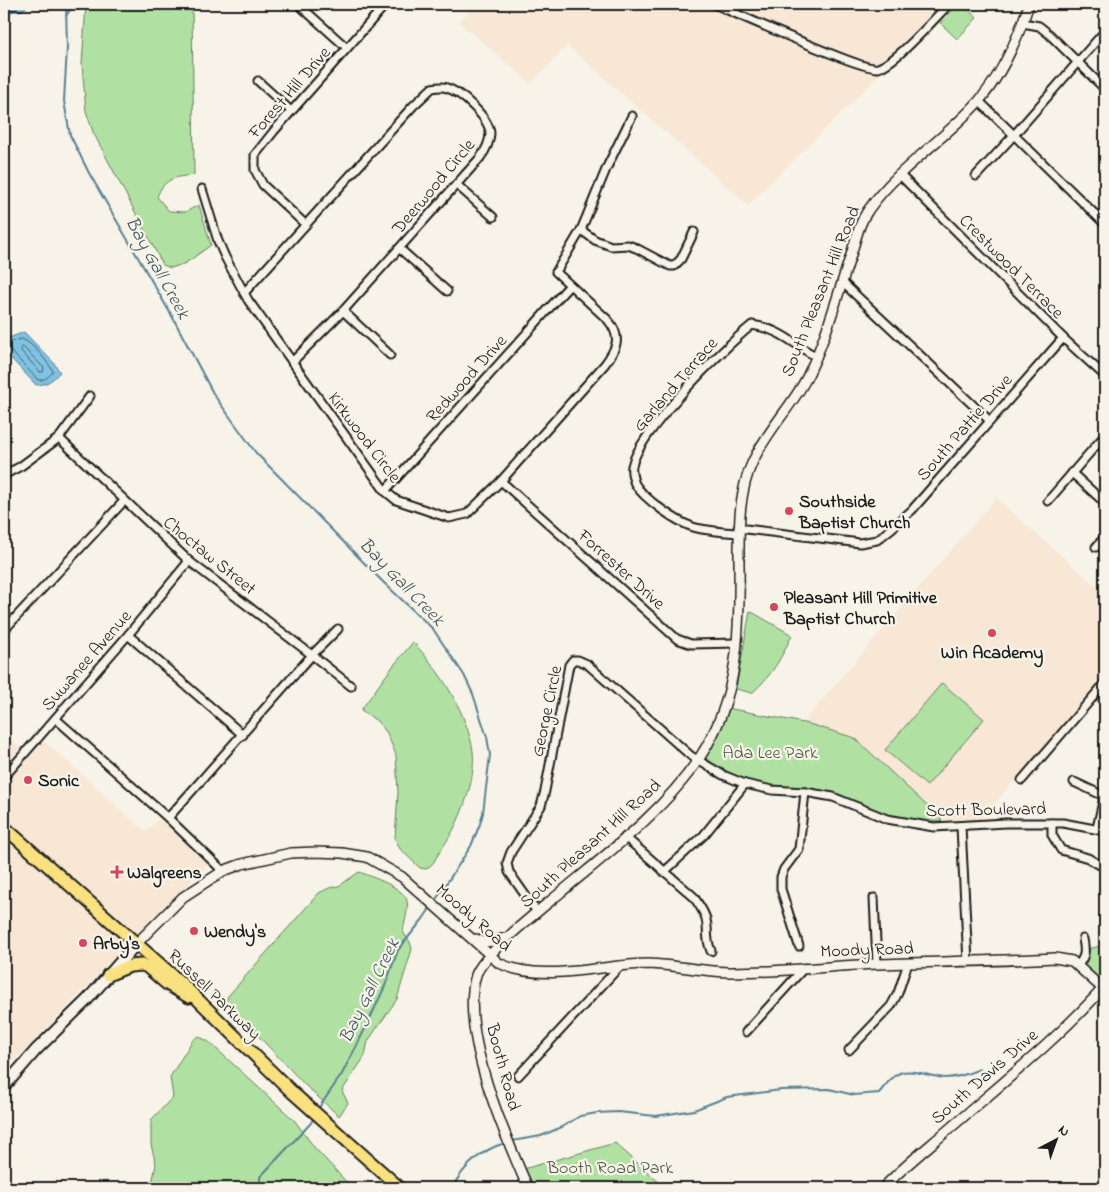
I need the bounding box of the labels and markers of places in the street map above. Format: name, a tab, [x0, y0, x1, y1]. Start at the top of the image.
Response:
place label: Southside Baptist Church	[798, 490, 911, 537]
marker: Southside Baptist Church	[783, 505, 795, 517]
place label: Pleasant Hill Primitive Baptist Church	[783, 586, 938, 633]
marker: Pleasant Hill Primitive Baptist Church	[768, 601, 780, 613]
marker: Win Academy	[986, 627, 998, 639]
place label: Win Academy	[941, 641, 1043, 668]
place label: Sonic	[38, 769, 80, 795]
marker: Sonic	[22, 774, 34, 786]
place label: Walgreens	[127, 861, 202, 888]
marker: Walgreens	[111, 866, 123, 878]
place label: Wendy's	[204, 920, 266, 947]
marker: Wendy's	[188, 925, 200, 937]
place label: Arby's	[93, 932, 140, 959]
marker: Arby's	[77, 937, 89, 949]

